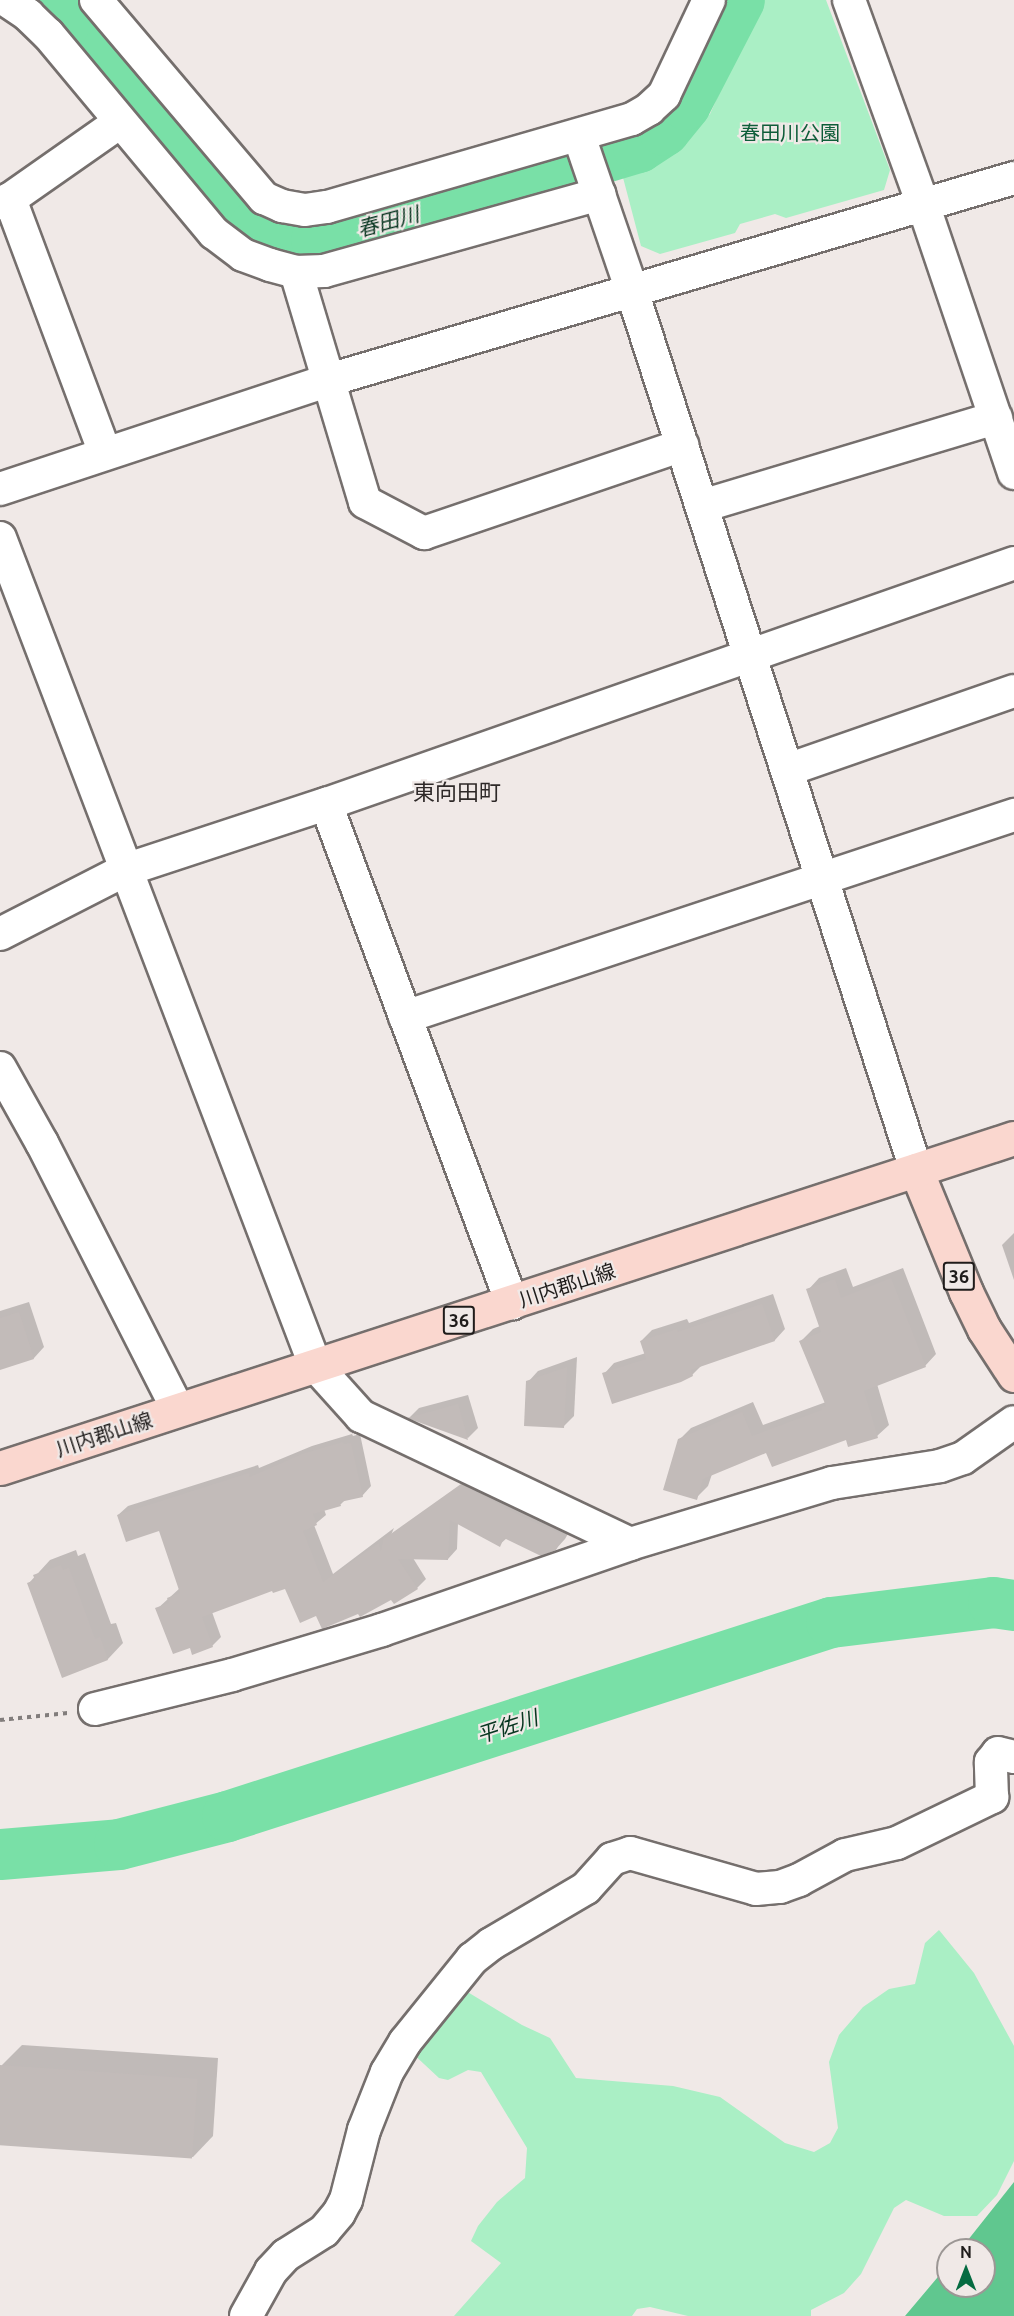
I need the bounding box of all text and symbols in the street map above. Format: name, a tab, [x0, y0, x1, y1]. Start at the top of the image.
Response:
park label: 春田川公園	[740, 120, 840, 144]
water label: 春田川	[354, 201, 422, 241]
district label: 東向田町	[413, 779, 501, 805]
street label: 川内郡山線	[516, 1258, 618, 1312]
road number: 36	[942, 1261, 976, 1291]
road number: 36	[442, 1305, 476, 1335]
street label: 川内郡山線	[53, 1407, 155, 1461]
water label: 平佐川	[473, 1704, 541, 1748]
north arrow	[936, 2238, 996, 2298]
text: N	[960, 2243, 972, 2261]

